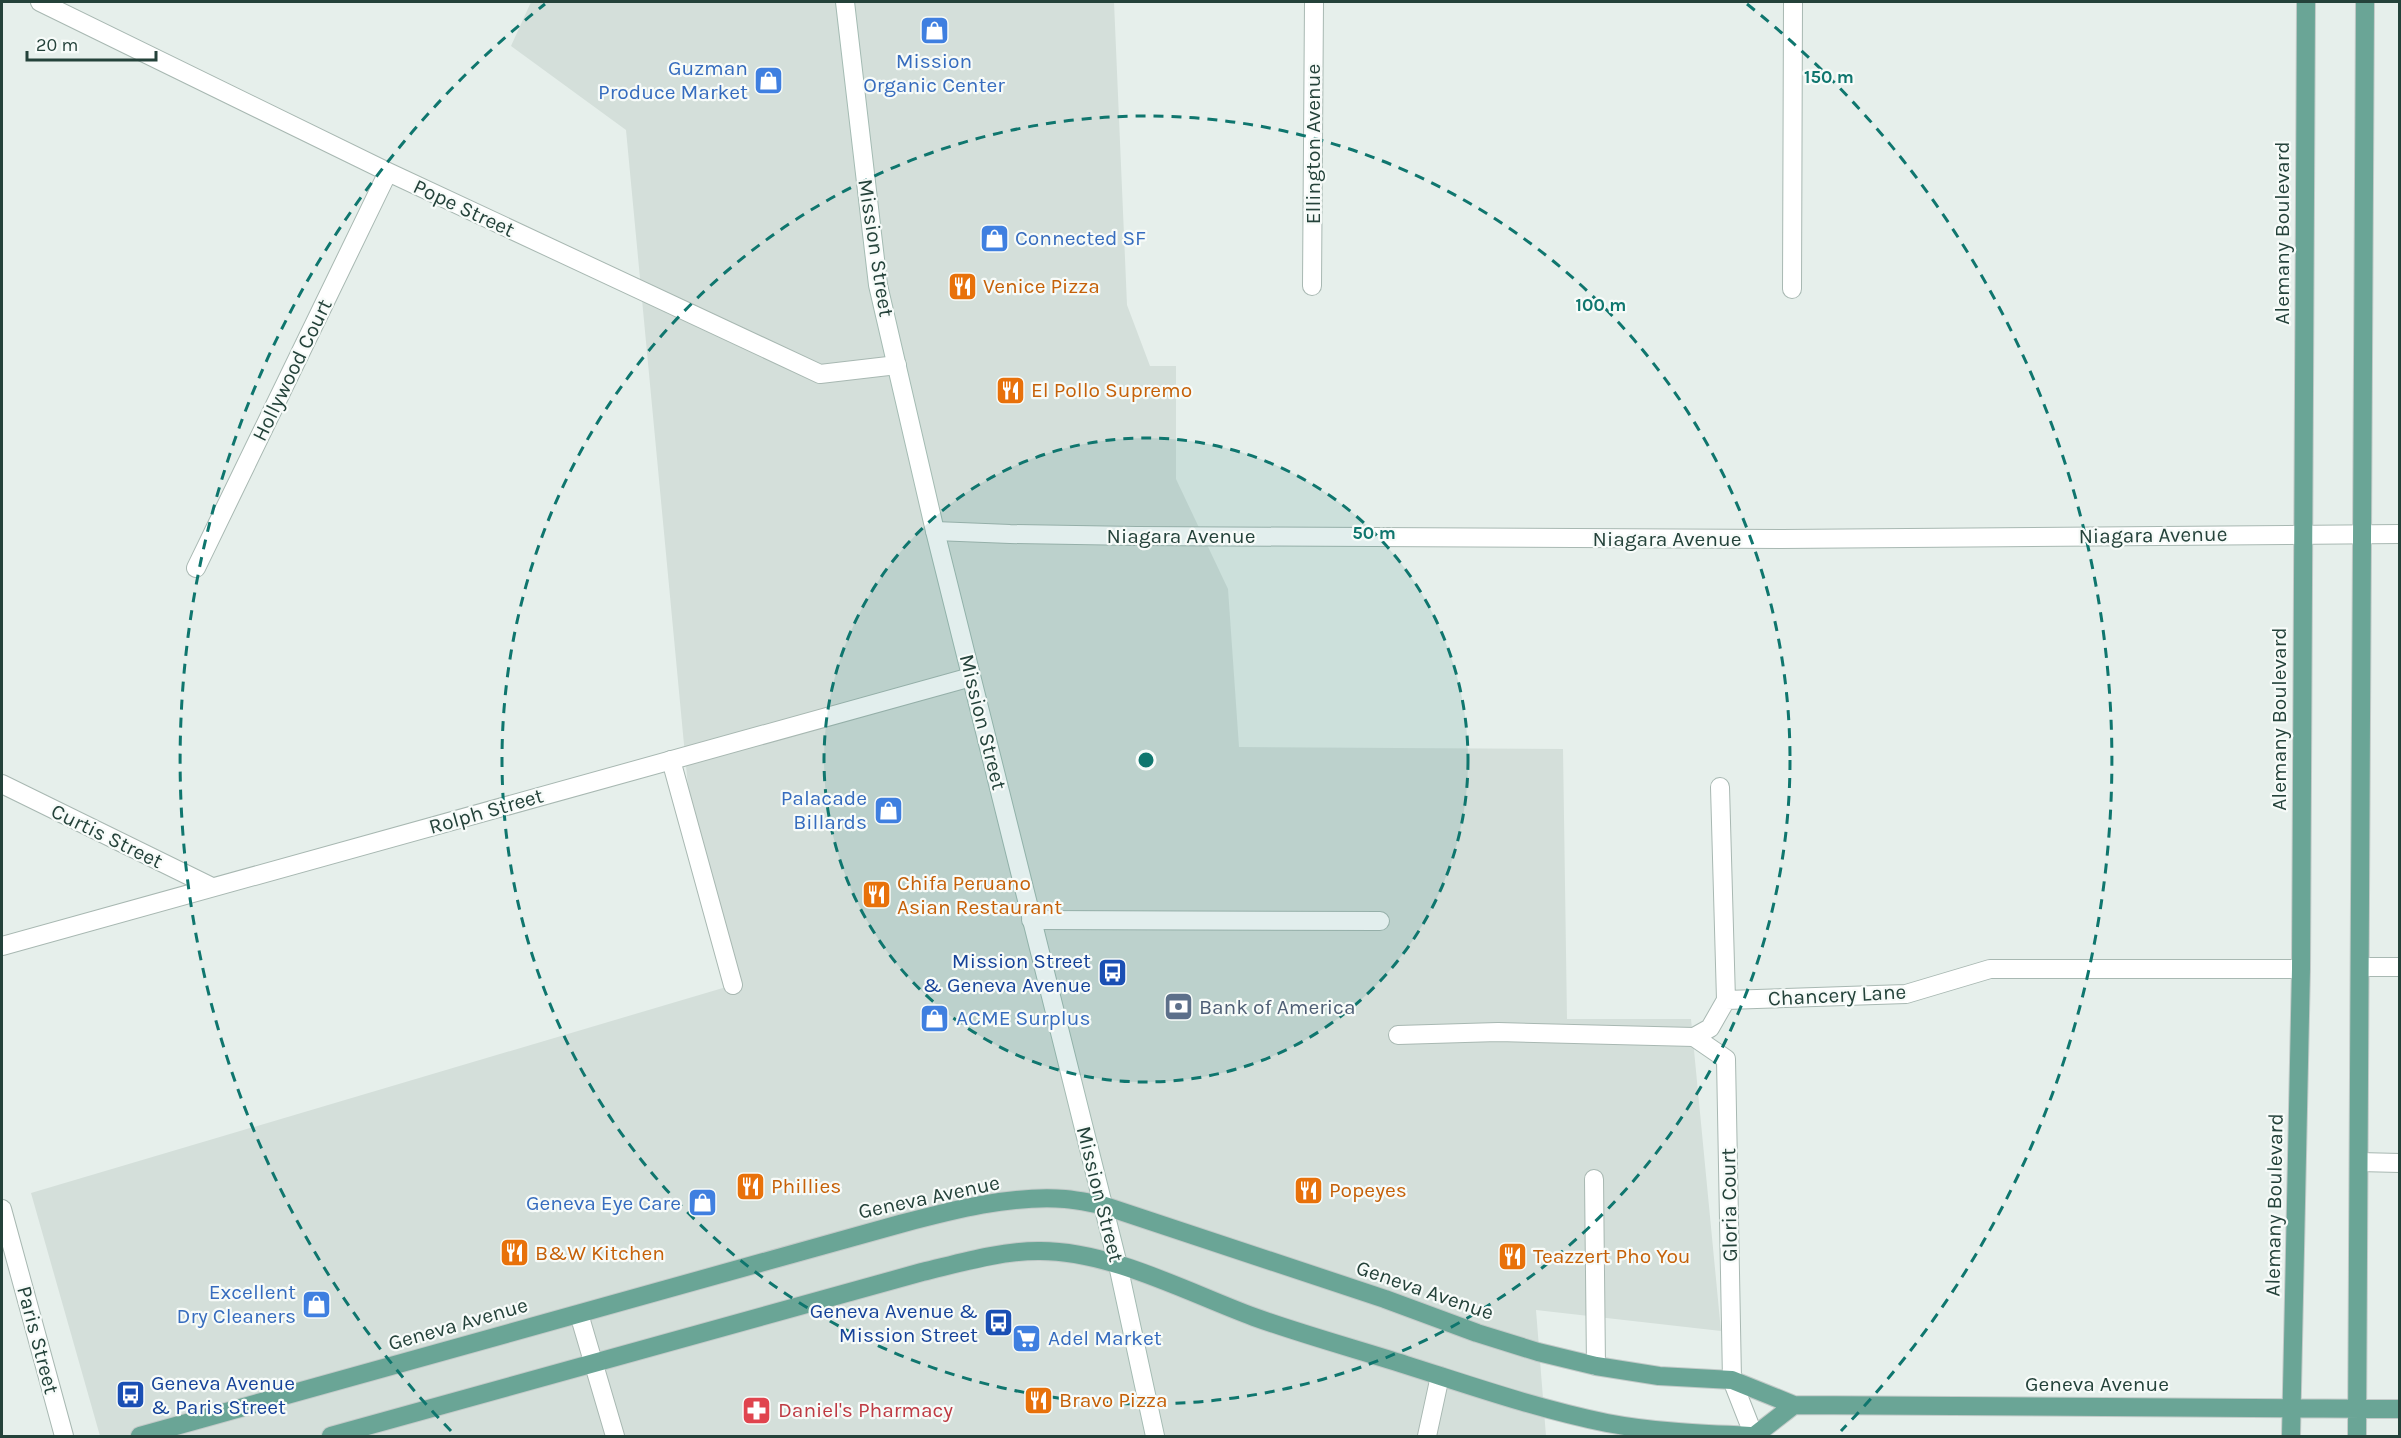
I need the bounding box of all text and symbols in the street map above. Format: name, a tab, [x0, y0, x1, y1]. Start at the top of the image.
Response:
shop icon: Mission Organic Center	[918, 14, 950, 46]
scale bar	[27, 24, 156, 62]
text: 20 m	[36, 34, 78, 56]
place label: Mission Organic Center	[863, 49, 1005, 97]
place label: Guzman Produce Market	[598, 56, 748, 104]
shop icon: Guzman Produce Market	[753, 64, 785, 96]
street label: Ellington Avenue	[1301, 64, 1325, 224]
text: 150 m	[1804, 66, 1854, 88]
street label: Alemany Boulevard	[2270, 141, 2294, 325]
street label: Pope Street	[410, 174, 518, 242]
street label: Mission Street	[853, 177, 899, 319]
shop icon: Connected SF	[978, 222, 1010, 254]
place label: Connected SF	[1015, 226, 1146, 250]
restaurant icon: Venice Pizza	[946, 270, 978, 302]
place label: Venice Pizza	[983, 274, 1100, 298]
text: 100 m	[1576, 294, 1626, 316]
street label: Hollywood Court	[247, 295, 337, 445]
restaurant icon: El Pollo Supremo	[994, 374, 1026, 406]
place label: El Pollo Supremo	[1031, 378, 1192, 402]
text: 50 m	[1352, 522, 1396, 544]
street label: Niagara Avenue	[2078, 522, 2228, 548]
street label: Niagara Avenue	[1107, 524, 1255, 548]
street label: Niagara Avenue	[1593, 527, 1741, 551]
street label: Alemany Boulevard	[2267, 627, 2291, 811]
street label: Mission Street	[955, 652, 1012, 793]
centre of rings	[1136, 750, 1156, 770]
street label: Rolph Street	[426, 783, 546, 839]
place label: Palacade Billards	[781, 786, 867, 834]
shop icon: Palacade Billards	[872, 794, 904, 826]
street label: Curtis Street	[47, 799, 167, 873]
place label: Chifa Peruano Asian Restaurant	[897, 871, 1062, 919]
restaurant icon: Chifa Peruano Asian Restaurant	[860, 879, 892, 911]
place label: Mission Street & Geneva Avenue	[923, 949, 1091, 997]
bus stop icon: Mission Street & Geneva Avenue	[1096, 957, 1128, 989]
street label: Chancery Lane	[1767, 979, 1907, 1011]
bank icon: Bank of America	[1162, 991, 1194, 1023]
place label: Bank of America	[1199, 995, 1356, 1019]
shop icon: ACME Surplus	[919, 1002, 951, 1034]
place label: ACME Surplus	[956, 1006, 1090, 1030]
street label: Alemany Boulevard	[2260, 1113, 2288, 1297]
street label: Mission Street	[1072, 1124, 1129, 1265]
street label: Gloria Court	[1716, 1148, 1742, 1262]
restaurant icon: Phillies	[734, 1170, 766, 1202]
street label: Geneva Avenue	[856, 1170, 1002, 1224]
place label: Phillies	[771, 1174, 841, 1198]
restaurant icon: Popeyes	[1292, 1174, 1324, 1206]
place label: Popeyes	[1329, 1178, 1407, 1202]
shop icon: Geneva Eye Care	[686, 1187, 718, 1219]
place label: Geneva Eye Care	[526, 1191, 681, 1215]
restaurant icon: B&W Kitchen	[498, 1237, 530, 1269]
restaurant icon: Teazzert Pho You	[1496, 1240, 1528, 1272]
place label: B&W Kitchen	[535, 1241, 665, 1265]
place label: Teazzert Pho You	[1533, 1244, 1691, 1268]
street label: Geneva Avenue	[1353, 1255, 1497, 1325]
place label: Excellent Dry Cleaners	[177, 1280, 296, 1328]
street label: Paris Street	[12, 1283, 64, 1397]
shop icon: Excellent Dry Cleaners	[301, 1288, 333, 1320]
street label: Geneva Avenue	[385, 1293, 531, 1355]
place label: Geneva Avenue & Mission Street	[810, 1299, 978, 1347]
bus stop icon: Geneva Avenue & Mission Street	[983, 1307, 1015, 1339]
supermarket icon: Adel Market	[1011, 1322, 1043, 1354]
place label: Adel Market	[1048, 1326, 1162, 1350]
place label: Geneva Avenue & Paris Street	[151, 1371, 295, 1419]
street label: Geneva Avenue	[2025, 1372, 2169, 1396]
bus stop icon: Geneva Avenue & Paris Street	[114, 1379, 146, 1411]
restaurant icon: Bravo Pizza	[1022, 1384, 1054, 1416]
place label: Bravo Pizza	[1059, 1388, 1168, 1412]
pharmacy icon: Daniel's Pharmacy	[741, 1394, 773, 1426]
place label: Daniel's Pharmacy	[778, 1398, 953, 1422]

